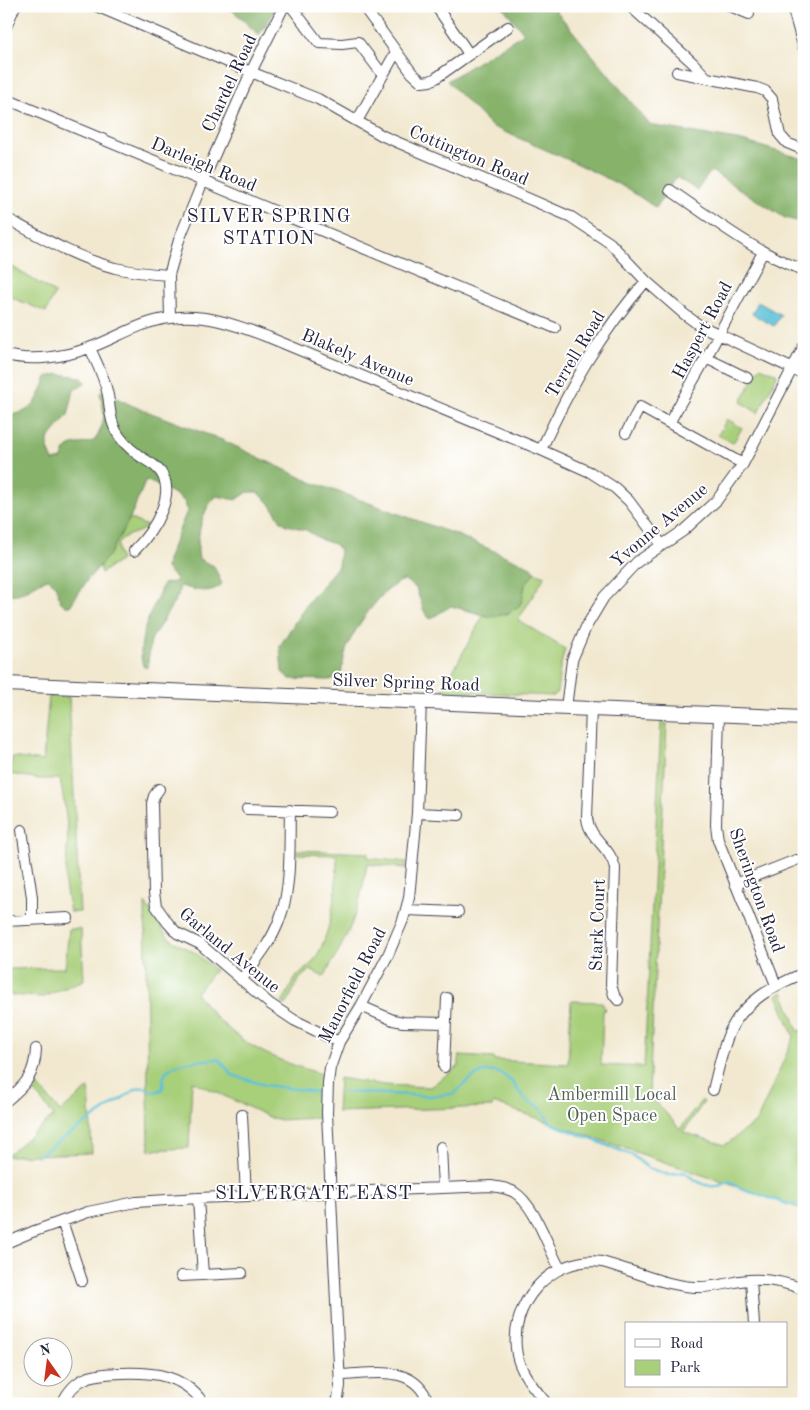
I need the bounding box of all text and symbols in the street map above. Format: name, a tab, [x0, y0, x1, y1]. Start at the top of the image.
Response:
street label: Chardel Road	[199, 32, 260, 135]
street label: Cottington Road	[406, 123, 531, 189]
street label: Darleigh Road	[148, 135, 259, 195]
district label: SILVER SPRING STATION	[187, 208, 351, 249]
street label: Haspert Road	[670, 279, 736, 382]
street label: Terrell Road	[543, 308, 609, 401]
street label: Blakely Avenue	[299, 326, 417, 390]
street label: Yvonne Avenue	[608, 480, 711, 571]
street label: Silver Spring Road	[332, 671, 480, 695]
street label: Sherington Road	[725, 826, 787, 955]
street label: Stark Court	[587, 879, 609, 972]
street label: Garland Avenue	[175, 905, 283, 997]
street label: Manorfield Road	[316, 925, 390, 1046]
park label: Ambermill Local Open Space	[547, 1086, 677, 1125]
district label: SILVERGATE EAST	[215, 1185, 413, 1204]
legend	[625, 1322, 788, 1388]
text: Road	[670, 1337, 704, 1352]
north arrow	[22, 1338, 72, 1388]
text: N	[38, 1342, 52, 1358]
text: Park	[670, 1361, 701, 1376]

